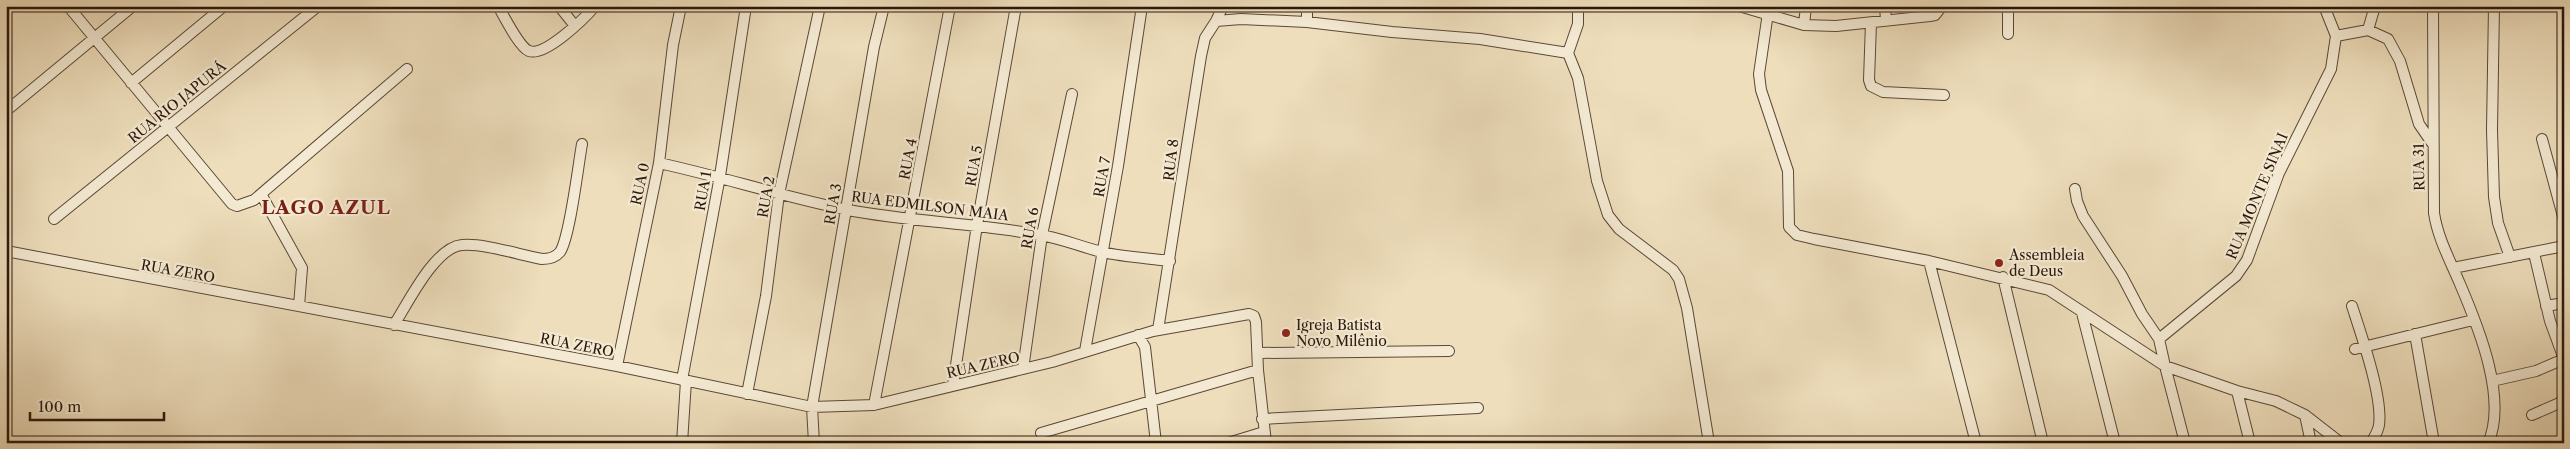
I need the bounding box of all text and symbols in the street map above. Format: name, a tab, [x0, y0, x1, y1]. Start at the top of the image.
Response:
street label: RUA RIO JAPURÁ	[124, 57, 230, 147]
street label: RUA MONTE SINAI	[2222, 130, 2292, 262]
street label: RUA 4	[895, 137, 921, 181]
street label: RUA 8	[1159, 138, 1183, 182]
street label: RUA 31	[2410, 143, 2428, 191]
street label: RUA 5	[962, 144, 986, 188]
street label: RUA 7	[1090, 155, 1114, 199]
street label: RUA 0	[627, 161, 653, 207]
street label: RUA 1	[691, 170, 715, 212]
street label: RUA 2	[753, 175, 779, 219]
street label: RUA 3	[821, 182, 845, 226]
street label: RUA EDMILSON MAIA	[850, 187, 1010, 225]
district label: LAGO AZUL	[261, 196, 391, 219]
street label: RUA 6	[1017, 206, 1043, 250]
place label: Assembleia de Deus	[2008, 246, 2085, 280]
street label: RUA ZERO	[140, 256, 216, 286]
marker: Assembleia de Deus	[1993, 257, 2005, 269]
place label: Igreja Batista Novo Milênio	[1296, 316, 1387, 350]
marker: Igreja Batista Novo Milênio	[1280, 327, 1292, 339]
street label: RUA ZERO	[539, 329, 615, 361]
street label: RUA ZERO	[945, 348, 1021, 382]
scale bar	[30, 389, 164, 421]
text: 100 m	[38, 397, 81, 416]

